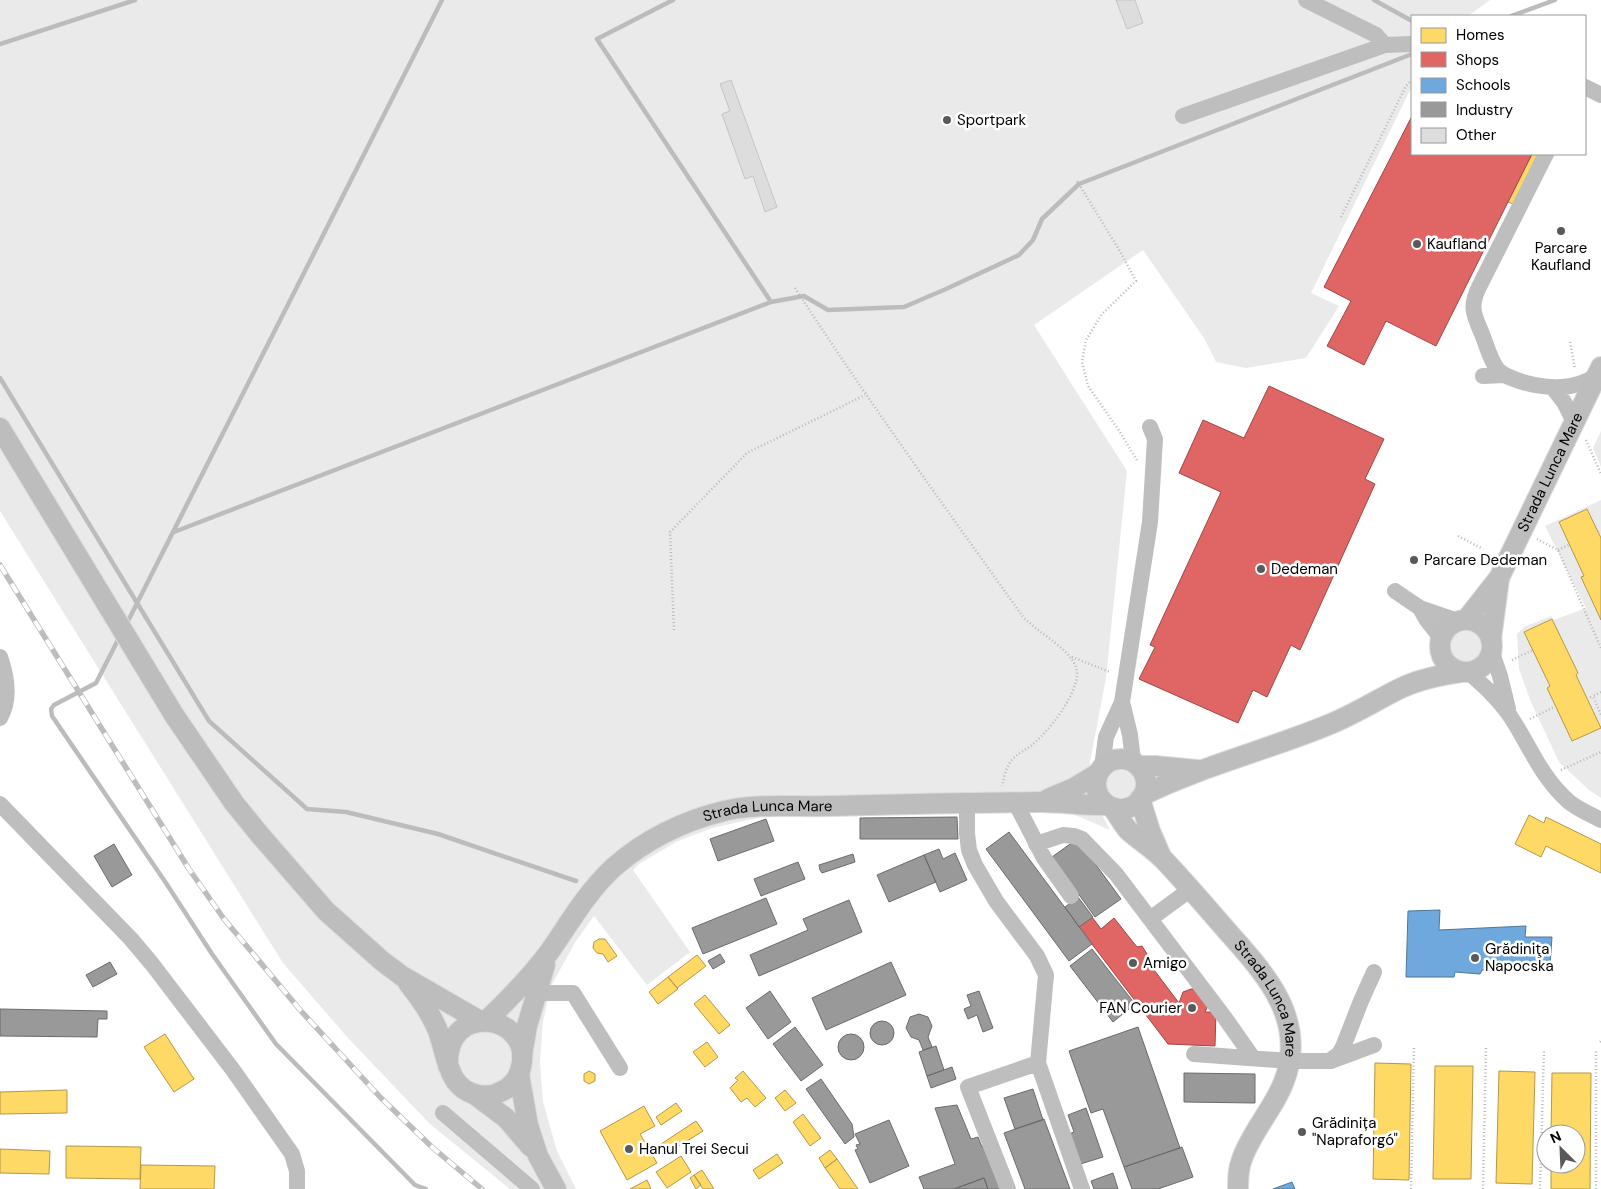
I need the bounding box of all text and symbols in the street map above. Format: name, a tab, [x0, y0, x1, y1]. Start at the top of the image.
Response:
legend	[1411, 15, 1586, 155]
text: Homes	[1456, 25, 1505, 45]
text: Shops	[1456, 50, 1499, 70]
text: Schools	[1456, 75, 1511, 95]
text: Industry	[1456, 100, 1514, 120]
place label: Sportpark	[957, 110, 1027, 130]
marker: Sportpark	[941, 114, 953, 126]
text: Other	[1456, 125, 1497, 145]
marker: Parcare Kaufland	[1555, 225, 1567, 237]
place label: Kaufland	[1427, 234, 1487, 254]
marker: Kaufland	[1411, 238, 1423, 250]
place label: Parcare Kaufland	[1531, 238, 1591, 275]
street label: Strada Lunca Mare	[1513, 409, 1588, 535]
place label: Parcare Dedeman	[1424, 550, 1547, 570]
marker: Parcare Dedeman	[1408, 554, 1420, 566]
place label: Dedeman	[1271, 559, 1338, 579]
marker: Dedeman	[1255, 563, 1267, 575]
street label: Strada Lunca Mare	[700, 796, 833, 826]
street label: Strada Lunca Mare	[1230, 936, 1301, 1058]
place label: Grădiniţa Napocska	[1485, 939, 1554, 976]
marker: Grădiniţa Napocska	[1469, 952, 1481, 964]
place label: Amigo	[1143, 953, 1187, 973]
marker: Amigo	[1127, 957, 1139, 969]
place label: FAN Courier	[1099, 998, 1182, 1018]
marker: FAN Courier	[1186, 1002, 1198, 1014]
place label: Grădinița "Napraforgó"	[1312, 1113, 1398, 1150]
north arrow	[1536, 1124, 1586, 1174]
marker: Grădinița "Napraforgó"	[1296, 1126, 1308, 1138]
text: N	[1547, 1127, 1564, 1147]
place label: Hanul Trei Secui	[639, 1139, 749, 1159]
marker: Hanul Trei Secui	[623, 1143, 635, 1155]

